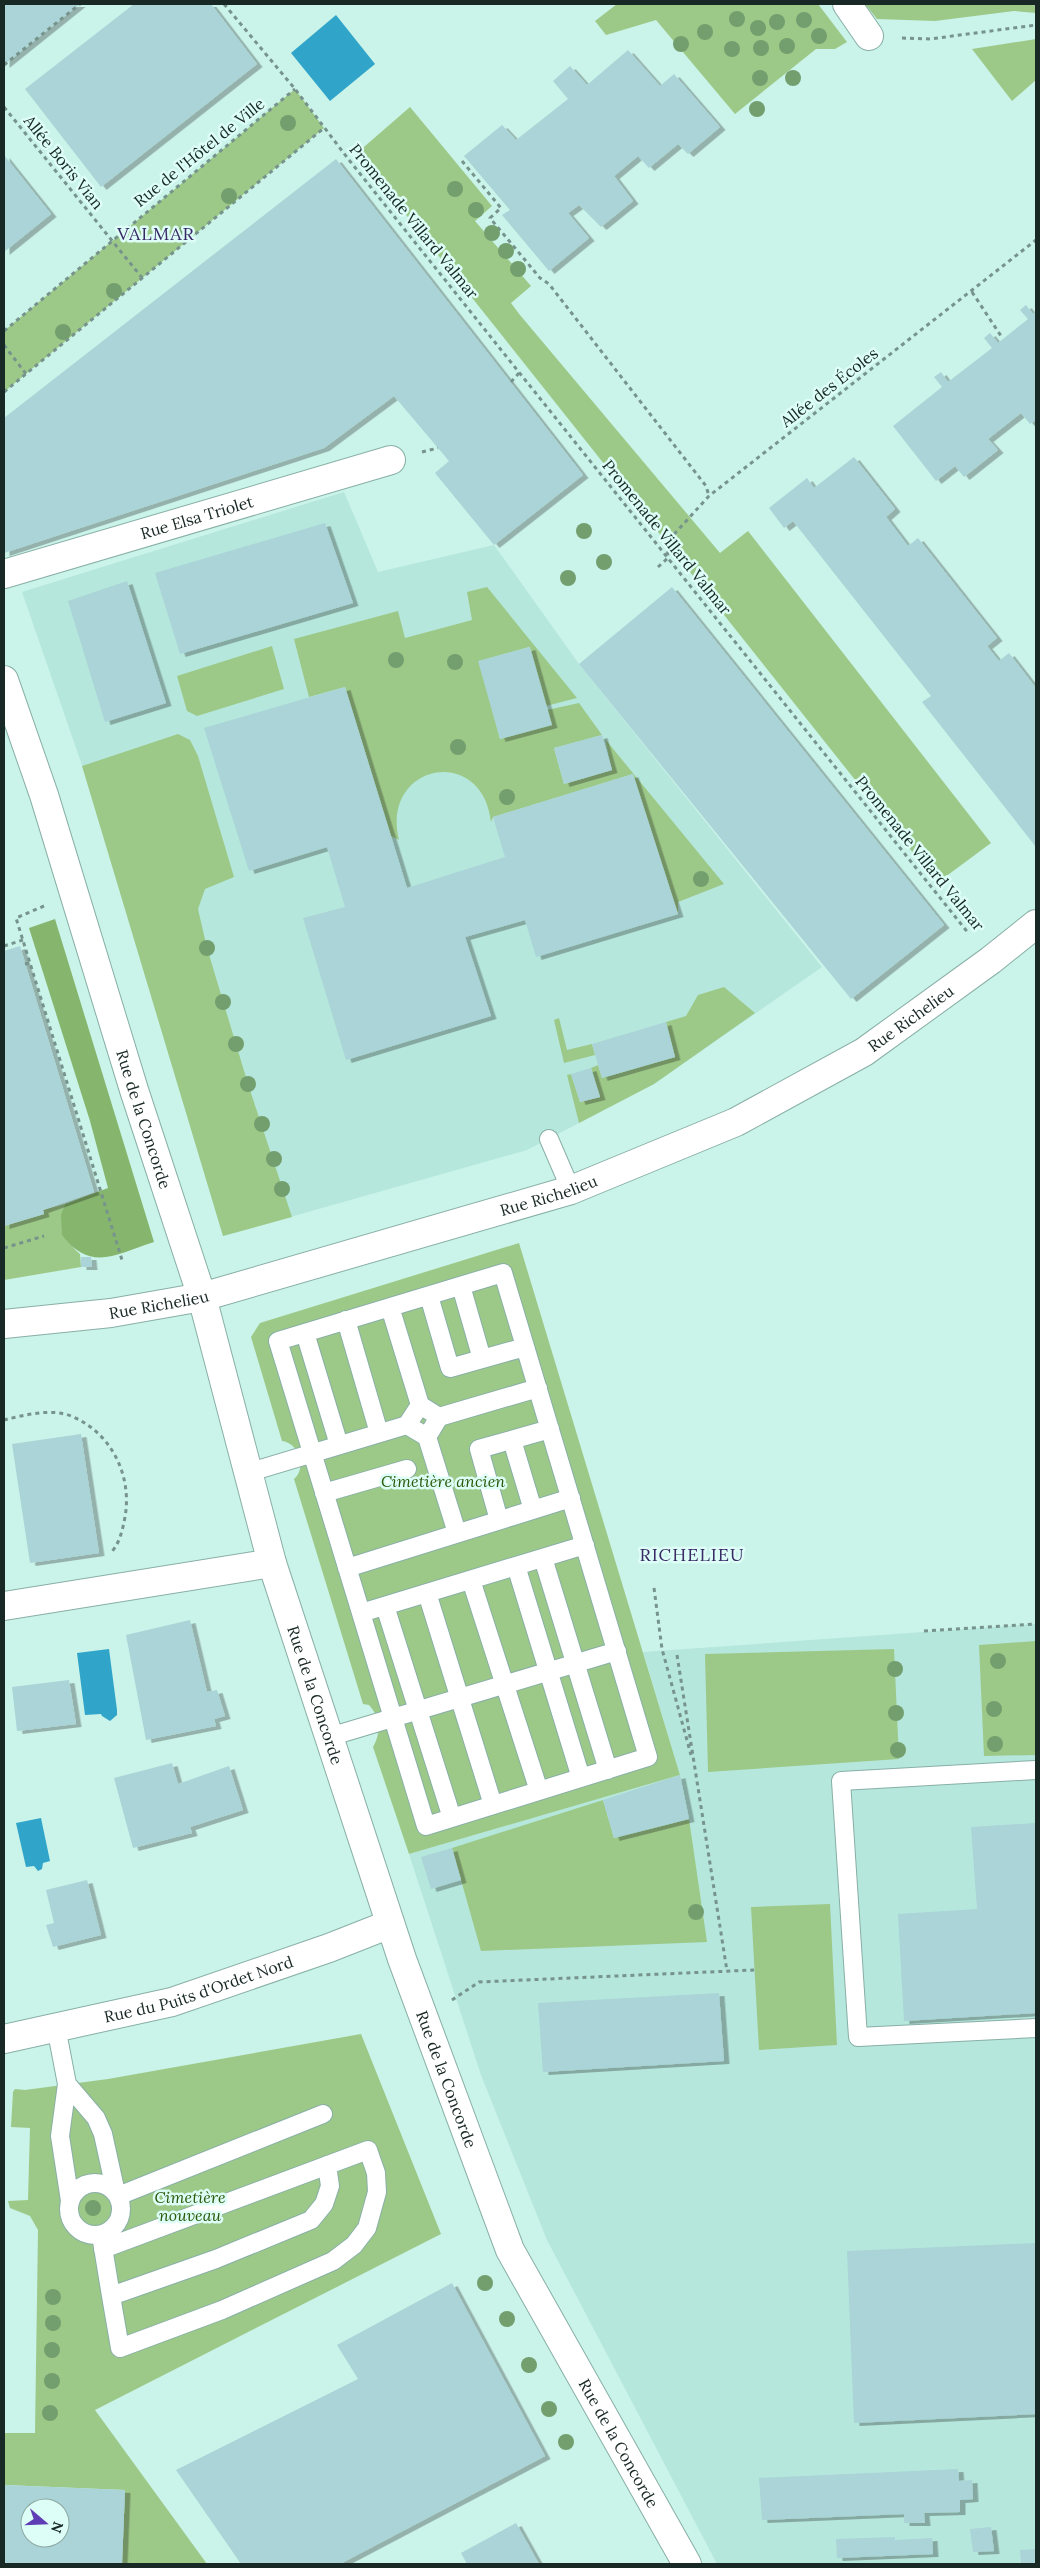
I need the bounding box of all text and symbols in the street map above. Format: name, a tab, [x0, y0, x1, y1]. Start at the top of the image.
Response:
street label: Rue de l'Hôtel de Ville	[130, 93, 269, 211]
street label: Allée Boris Vian	[19, 110, 108, 213]
street label: Promenade Villard Valmar	[345, 139, 483, 303]
district label: VALMAR	[116, 222, 195, 245]
street label: Allée des Écoles	[775, 343, 882, 432]
street label: Promenade Villard Valmar	[598, 455, 736, 619]
street label: Rue Elsa Triolet	[138, 491, 256, 543]
street label: Promenade Villard Valmar	[851, 771, 989, 935]
street label: Rue Richelieu	[864, 980, 958, 1056]
street label: Rue de la Concorde	[112, 1047, 176, 1192]
street label: Rue Richelieu	[497, 1170, 600, 1220]
street label: Rue Richelieu	[107, 1285, 211, 1323]
park label: Cimetière ancien	[381, 1471, 505, 1491]
district label: RICHELIEU	[639, 1543, 745, 1566]
street label: Rue de la Concorde	[283, 1623, 348, 1767]
street label: Rue du Puits d'Ordet Nord	[102, 1951, 296, 2027]
street label: Rue de la Concorde	[412, 2008, 481, 2151]
park label: Cimetière nouveau	[154, 2187, 226, 2225]
street label: Rue de la Concorde	[575, 2375, 663, 2511]
north arrow	[20, 2498, 70, 2548]
text: N	[47, 2519, 68, 2535]

